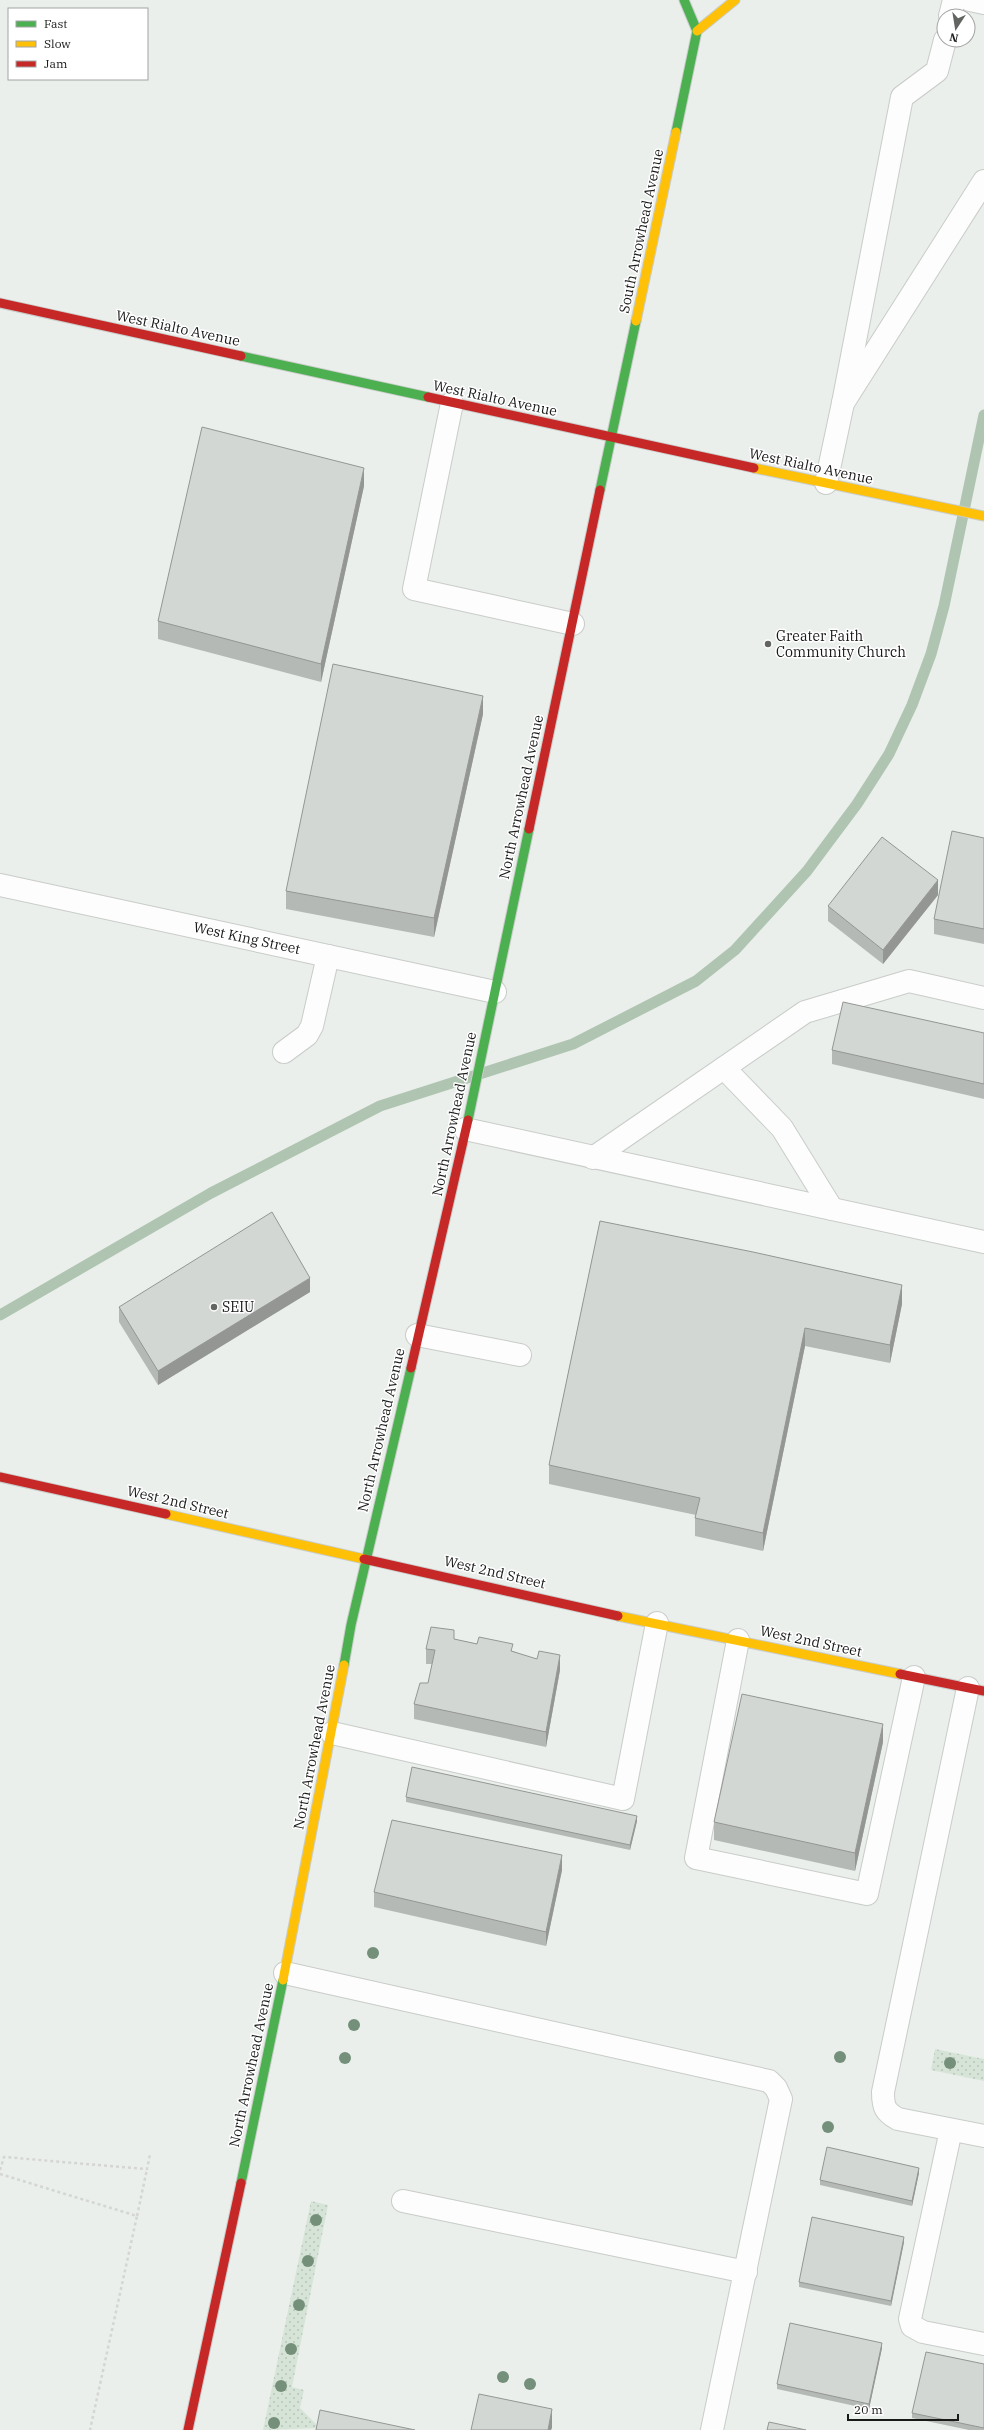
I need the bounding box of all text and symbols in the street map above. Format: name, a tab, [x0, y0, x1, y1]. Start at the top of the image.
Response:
legend	[8, 8, 148, 80]
north arrow	[936, 8, 976, 48]
text: Fast	[44, 16, 68, 31]
text: N	[948, 30, 960, 46]
text: Slow	[44, 36, 71, 51]
text: Jam	[44, 56, 68, 71]
street label: South Arrowhead Avenue	[615, 147, 667, 315]
street label: West Rialto Avenue	[114, 306, 242, 350]
street label: West Rialto Avenue	[431, 376, 559, 420]
street label: West Rialto Avenue	[747, 444, 875, 488]
place label: Greater Faith Community Church	[776, 627, 906, 661]
marker: Greater Faith Community Church	[763, 639, 773, 649]
street label: North Arrowhead Avenue	[495, 713, 547, 881]
street label: West King Street	[192, 918, 302, 958]
street label: North Arrowhead Avenue	[428, 1030, 480, 1198]
place label: SEIU	[222, 1298, 254, 1316]
marker: SEIU	[209, 1302, 219, 1312]
street label: North Arrowhead Avenue	[353, 1346, 409, 1514]
street label: West 2nd Street	[125, 1482, 231, 1522]
street label: West 2nd Street	[442, 1552, 548, 1592]
street label: West 2nd Street	[758, 1621, 864, 1661]
street label: North Arrowhead Avenue	[289, 1663, 339, 1831]
street label: North Arrowhead Avenue	[225, 1981, 277, 2149]
scale bar	[848, 2396, 958, 2422]
text: 20 m	[854, 2402, 883, 2417]

